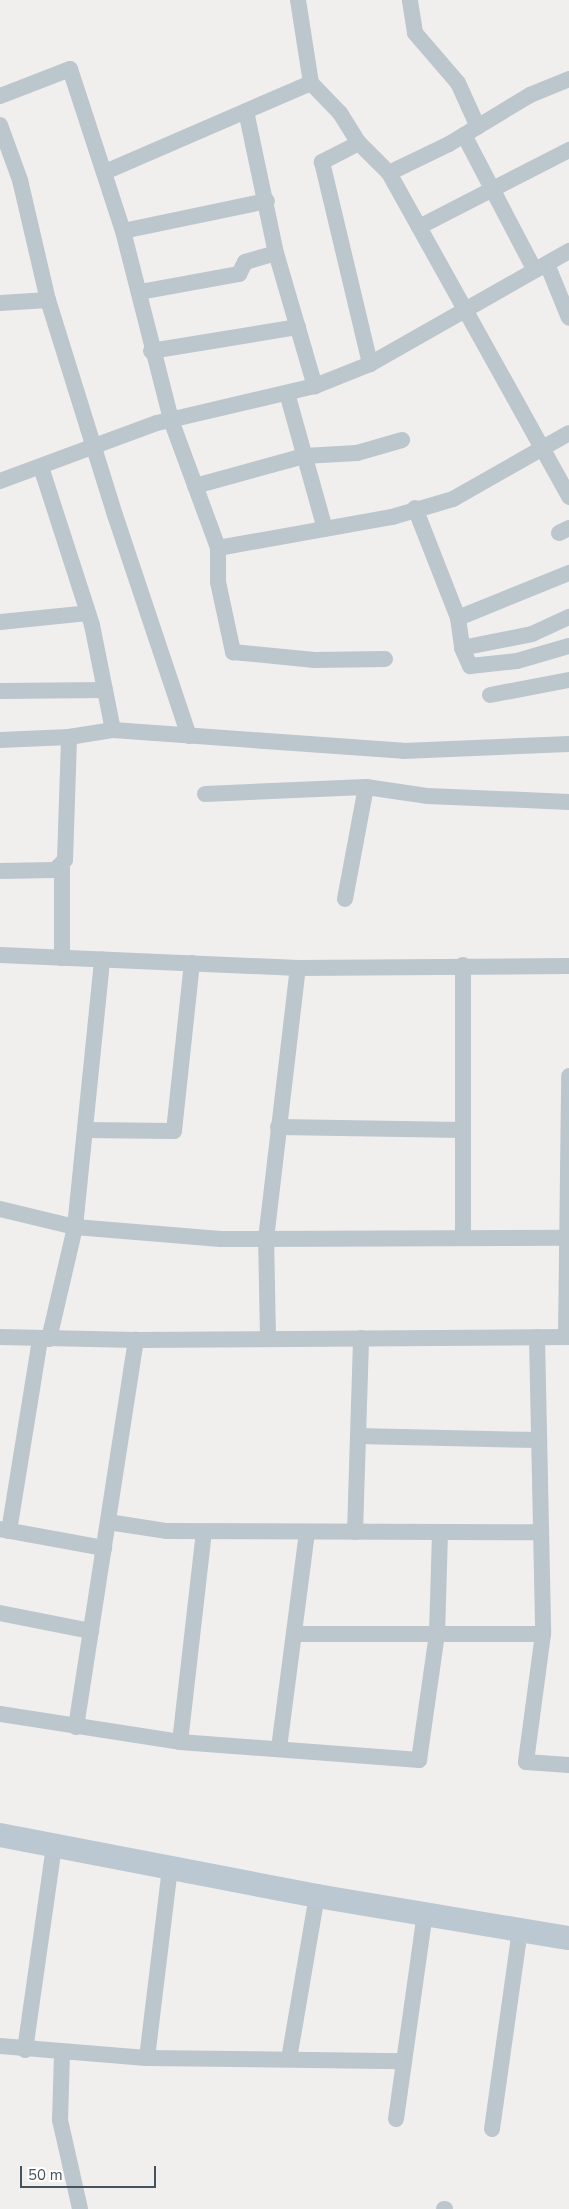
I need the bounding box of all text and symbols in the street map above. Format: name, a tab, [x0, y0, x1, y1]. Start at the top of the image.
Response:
scale bar	[22, 2156, 159, 2188]
text: 50 m	[28, 2165, 63, 2185]

